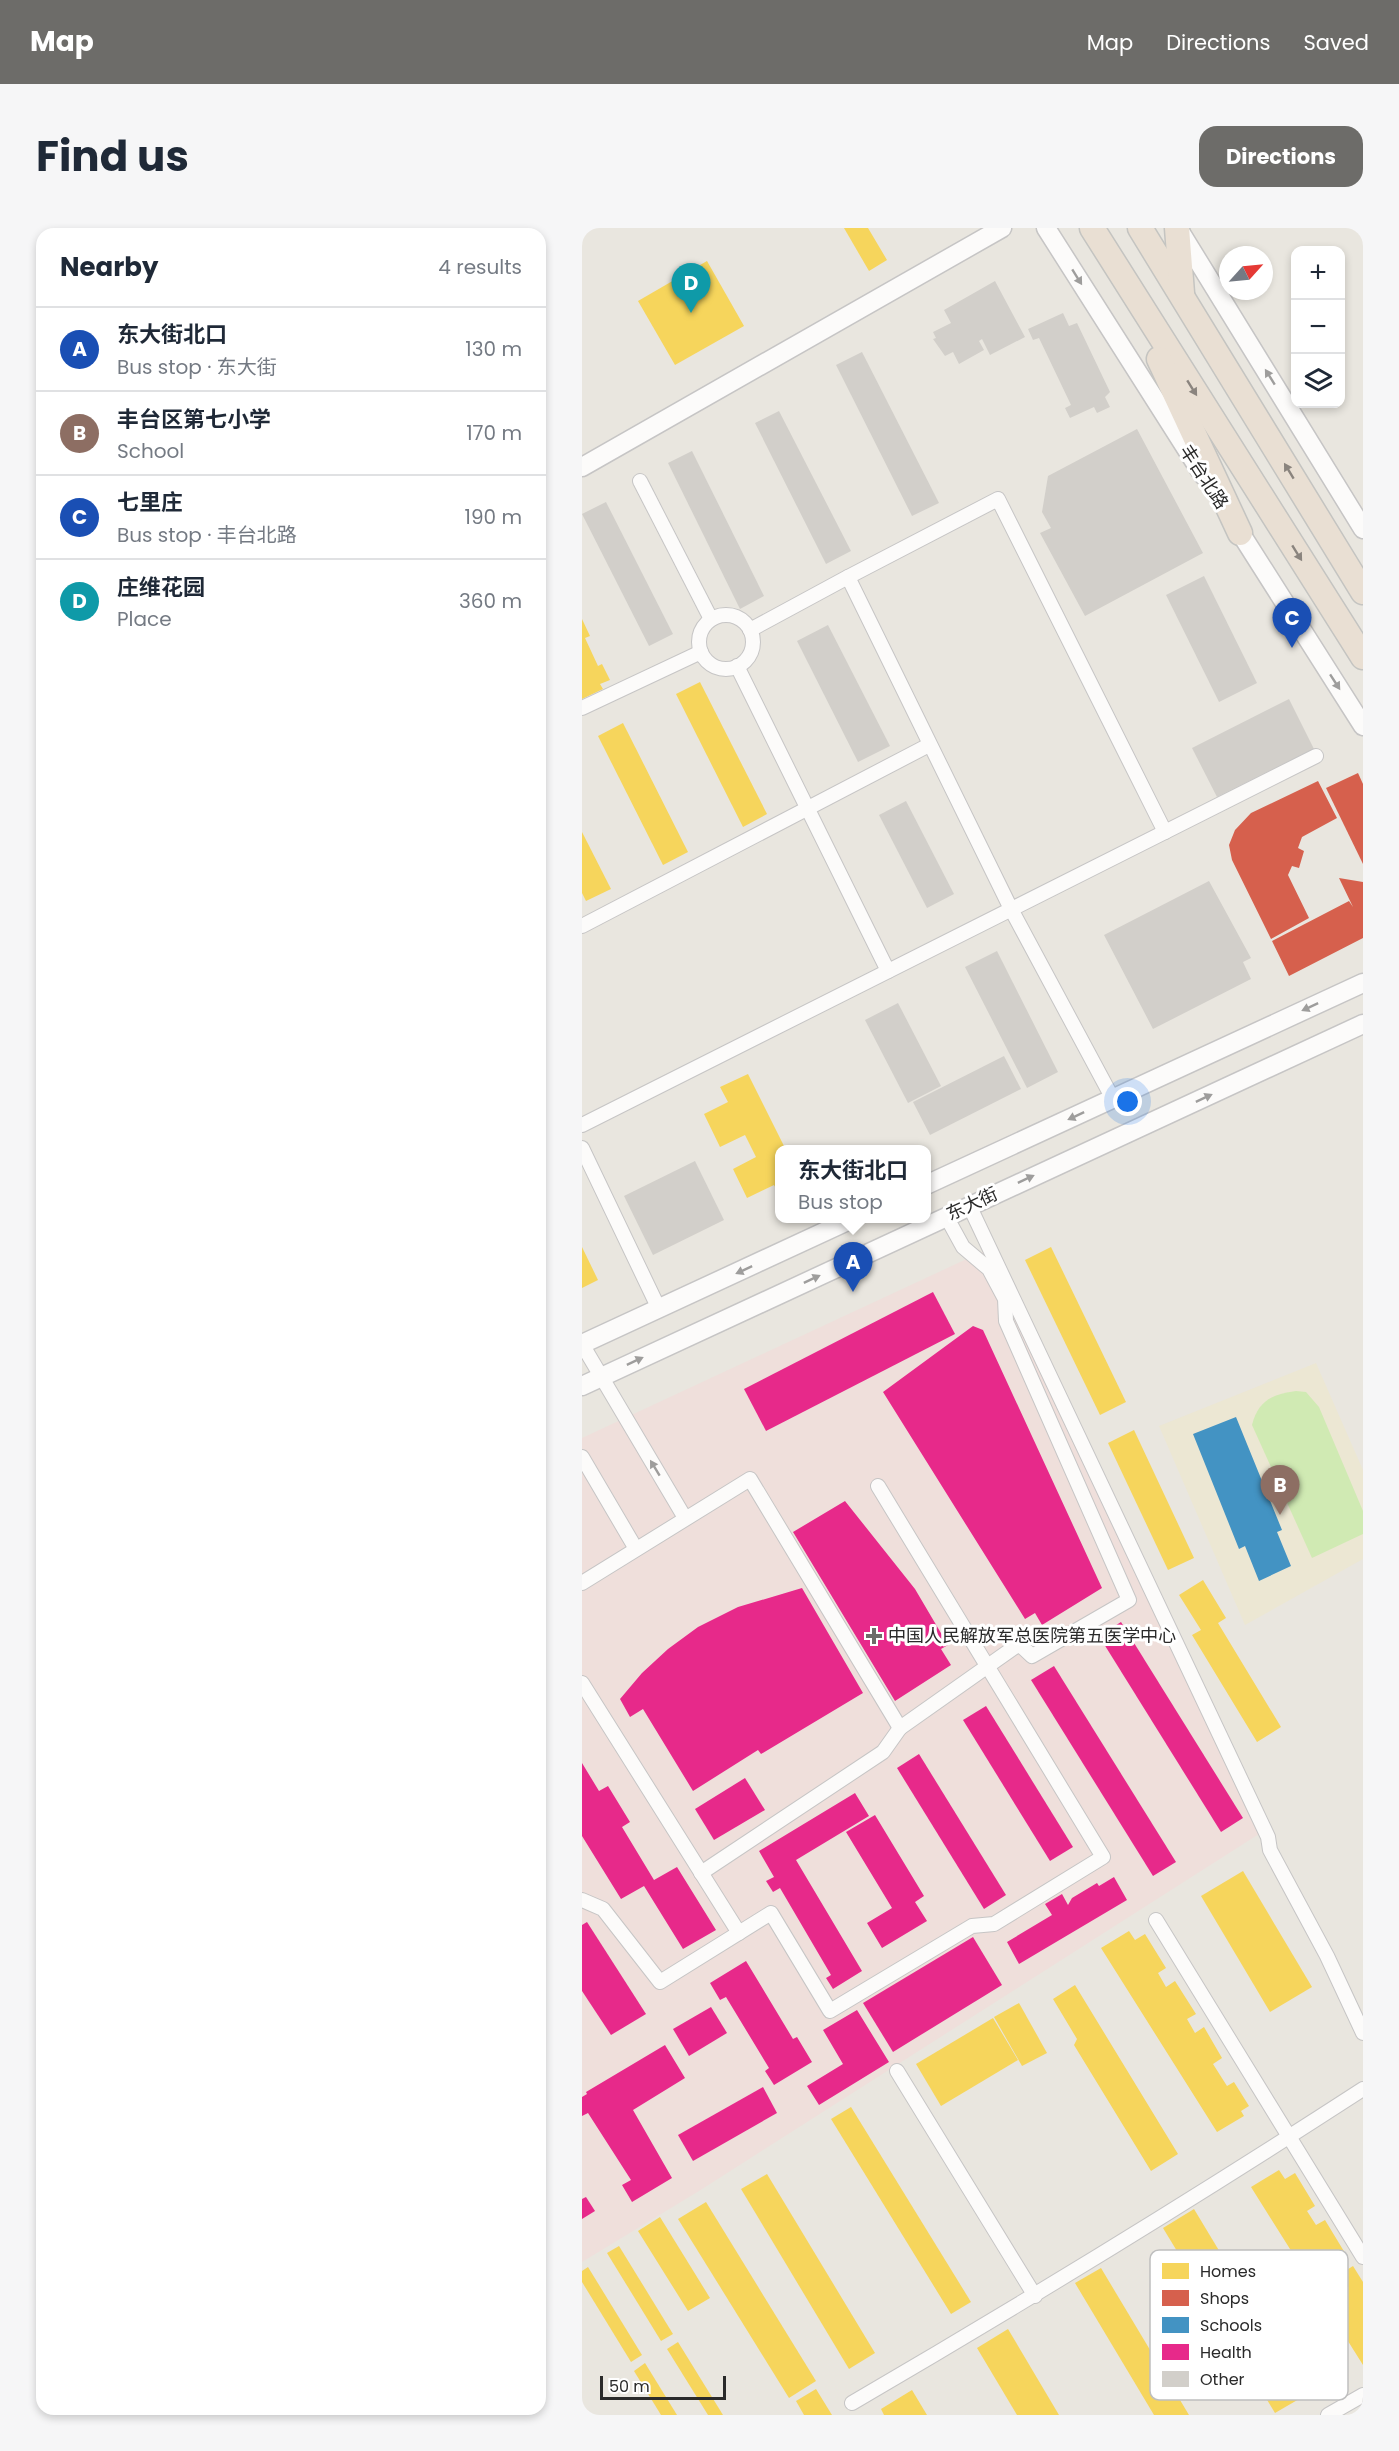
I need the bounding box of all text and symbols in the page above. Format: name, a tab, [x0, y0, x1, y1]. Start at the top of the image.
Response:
text: Map	[30, 22, 94, 61]
text: Map	[1087, 28, 1133, 57]
text: Directions	[1166, 28, 1270, 57]
text: Saved	[1303, 28, 1369, 57]
button: Directions	[1199, 126, 1363, 187]
text: Find us	[36, 127, 189, 186]
north arrow	[1219, 246, 1273, 300]
map controls	[1291, 246, 1345, 408]
button: +	[1291, 246, 1345, 300]
text: Nearby	[60, 249, 158, 285]
text: 4 results	[438, 253, 522, 281]
pin: D	[672, 264, 710, 313]
one-way arrow	[1072, 269, 1083, 286]
button: −	[1291, 300, 1345, 354]
text: 东大街北口	[117, 319, 227, 350]
text: A	[72, 335, 87, 363]
text: 130 m	[465, 335, 522, 363]
text: Bus stop · 东大街	[117, 353, 277, 381]
button: layers	[1291, 354, 1345, 408]
one-way arrow	[1264, 369, 1275, 385]
one-way arrow	[1187, 380, 1198, 396]
text: 丰台区第七小学	[117, 404, 271, 435]
text: B	[73, 419, 86, 447]
text: 170 m	[466, 419, 522, 447]
text: School	[117, 437, 184, 465]
street label: 丰台北路	[1174, 440, 1235, 514]
one-way arrow	[1283, 463, 1294, 479]
text: 七里庄	[117, 487, 183, 518]
text: C	[72, 503, 87, 531]
text: 190 m	[465, 503, 522, 531]
text: Bus stop · 丰台北路	[117, 521, 297, 549]
one-way arrow	[1291, 544, 1302, 561]
text: 庄维花园	[117, 572, 205, 603]
text: D	[72, 587, 87, 615]
text: 360 m	[459, 587, 522, 615]
pin: C	[1272, 598, 1312, 648]
text: Place	[117, 605, 172, 633]
one-way arrow	[1329, 674, 1340, 690]
one-way arrow	[1301, 1003, 1318, 1012]
your location	[1113, 1087, 1142, 1116]
one-way arrow	[1195, 1093, 1212, 1102]
one-way arrow	[1067, 1111, 1084, 1120]
popup	[775, 1145, 931, 1223]
text: 东大街北口	[798, 1155, 908, 1186]
one-way arrow	[1018, 1174, 1035, 1183]
street label: 东大街	[942, 1181, 1002, 1226]
text: Bus stop	[798, 1188, 883, 1216]
pin: A	[834, 1242, 872, 1292]
one-way arrow	[735, 1265, 752, 1274]
one-way arrow	[803, 1274, 820, 1283]
one-way arrow	[626, 1357, 643, 1366]
one-way arrow	[649, 1460, 660, 1476]
pin: B	[1260, 1466, 1300, 1515]
place label: 中国人民解放军总医院第五医学中心	[888, 1623, 1176, 1648]
marker: 中国人民解放军总医院第五医学中心	[865, 1627, 883, 1645]
legend	[1150, 2250, 1348, 2400]
text: Homes	[1200, 2260, 1256, 2283]
text: Shops	[1200, 2287, 1249, 2310]
text: Schools	[1200, 2314, 1262, 2337]
text: Health	[1200, 2341, 1252, 2364]
text: Other	[1200, 2368, 1245, 2391]
scale bar	[600, 2373, 726, 2400]
text: 50 m	[609, 2375, 650, 2398]

